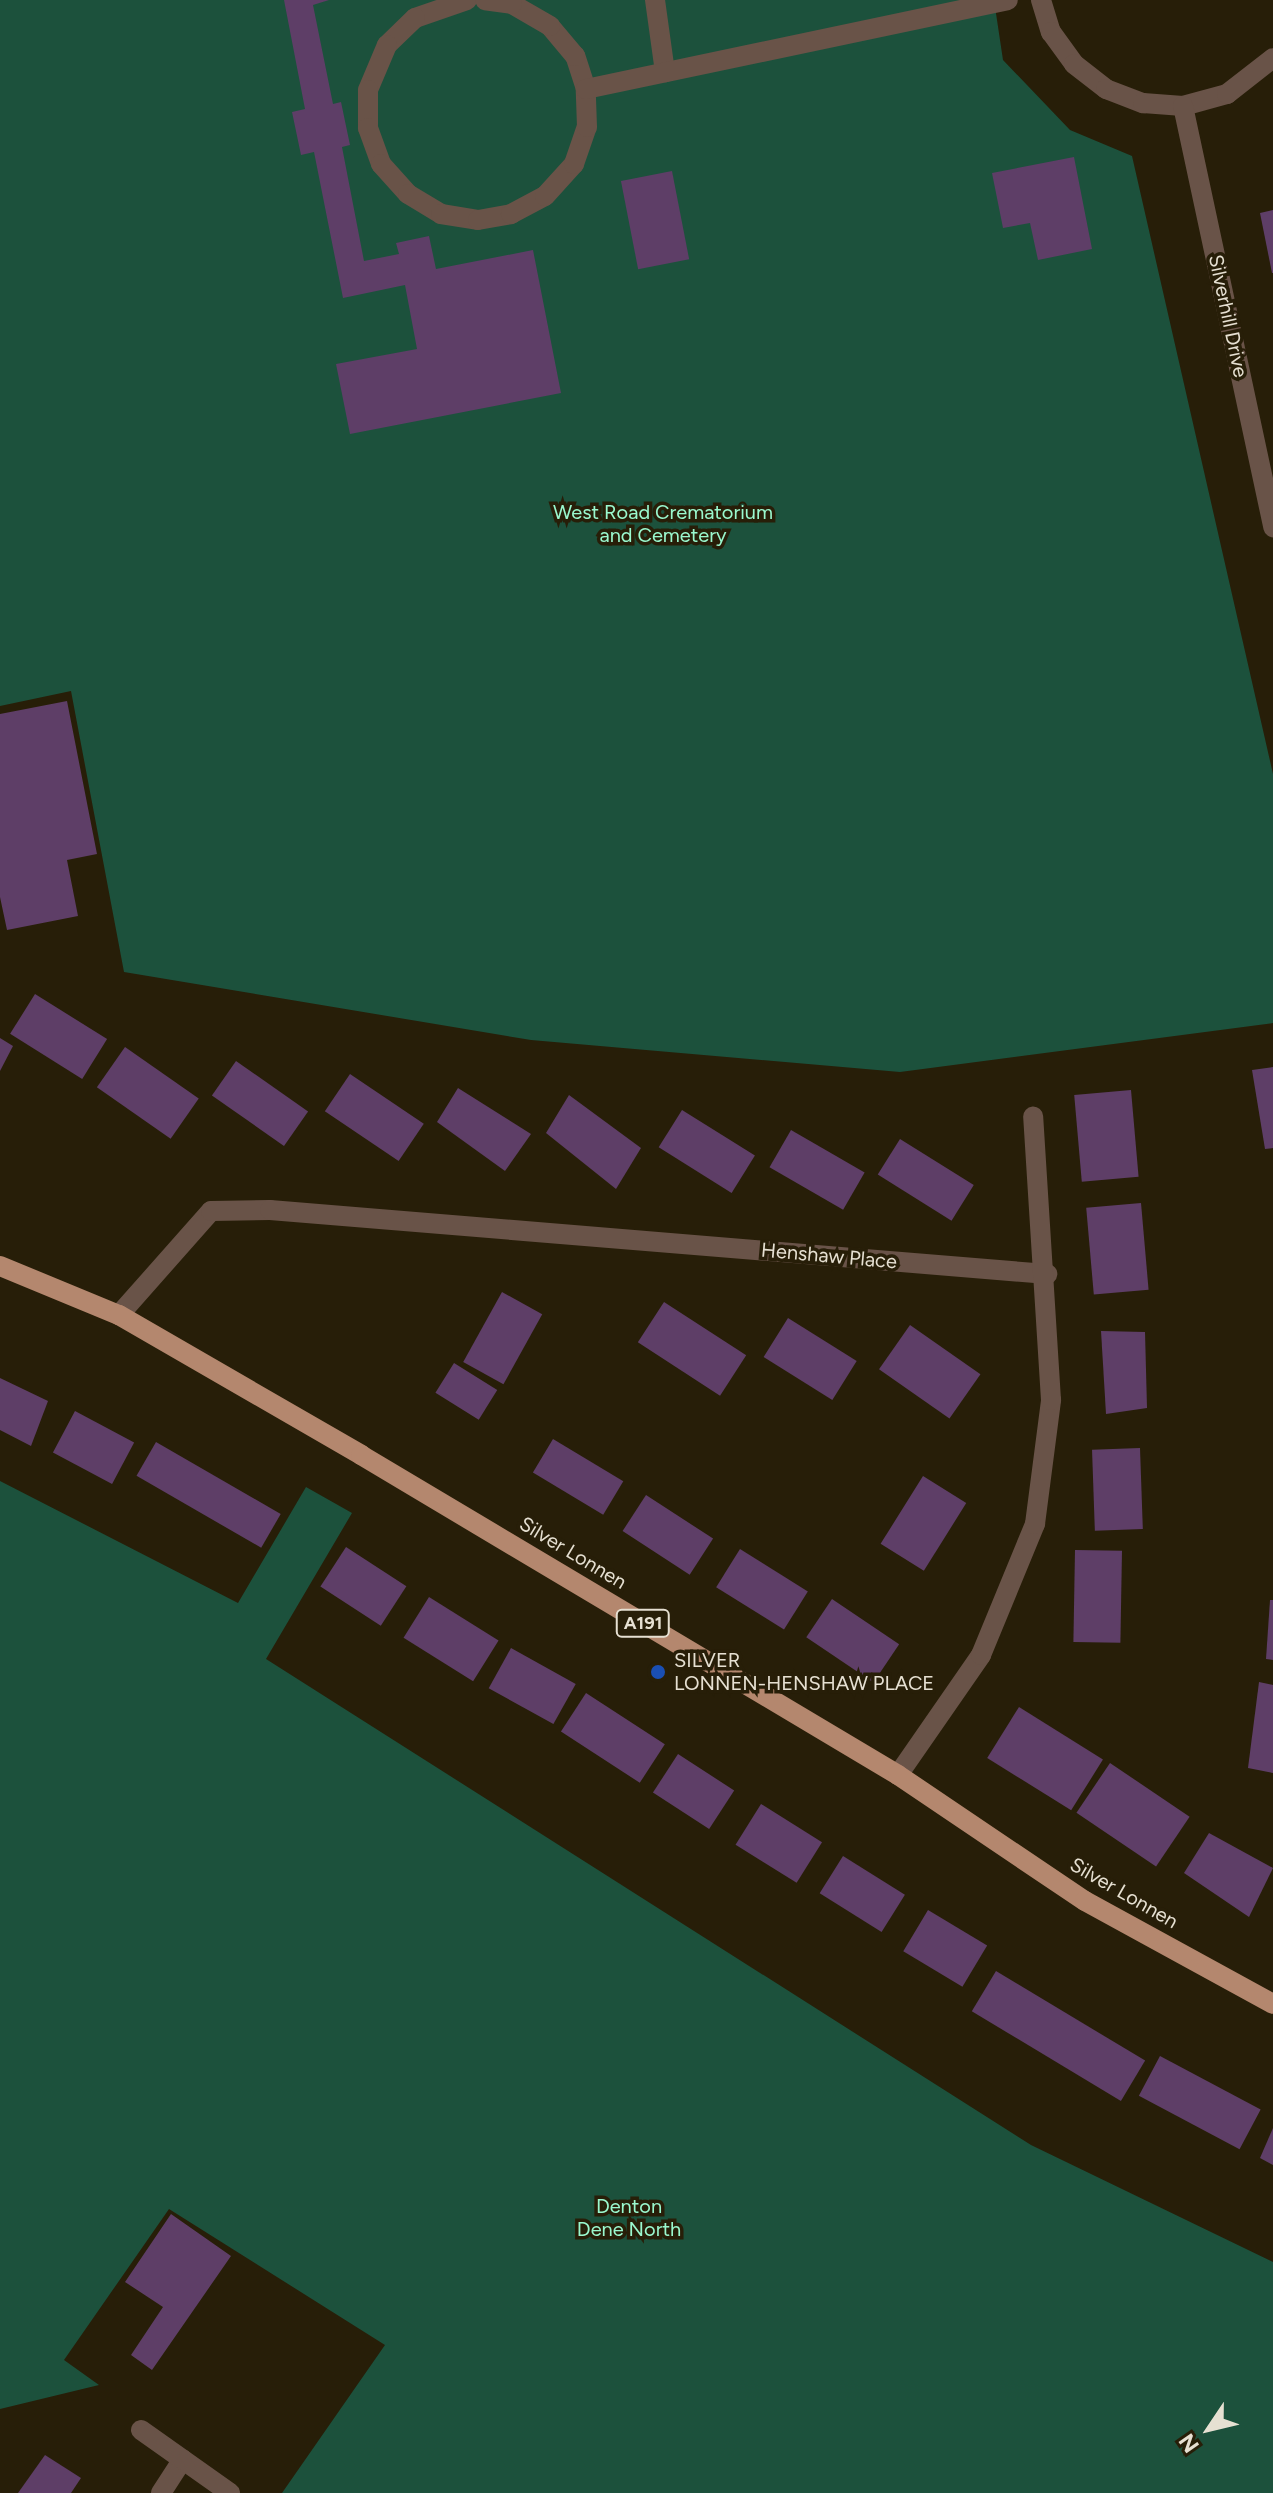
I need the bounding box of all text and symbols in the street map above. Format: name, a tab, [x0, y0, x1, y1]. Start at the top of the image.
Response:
street label: Silverhill Drive	[1203, 252, 1253, 380]
park label: West Road Crematorium and Cemetery	[553, 501, 773, 548]
street label: Henshaw Place	[760, 1238, 898, 1274]
street label: Silver Lonnen	[515, 1512, 631, 1594]
road number: A191	[615, 1609, 671, 1637]
place label: SILVER LONNEN-HENSHAW PLACE	[674, 1648, 934, 1695]
marker: SILVER LONNEN-HENSHAW PLACE	[649, 1663, 667, 1681]
street label: Silver Lonnen	[1066, 1852, 1182, 1934]
park label: Denton Dene North	[577, 2195, 681, 2242]
north arrow	[1169, 2389, 1249, 2469]
text: N	[1173, 2428, 1205, 2458]

